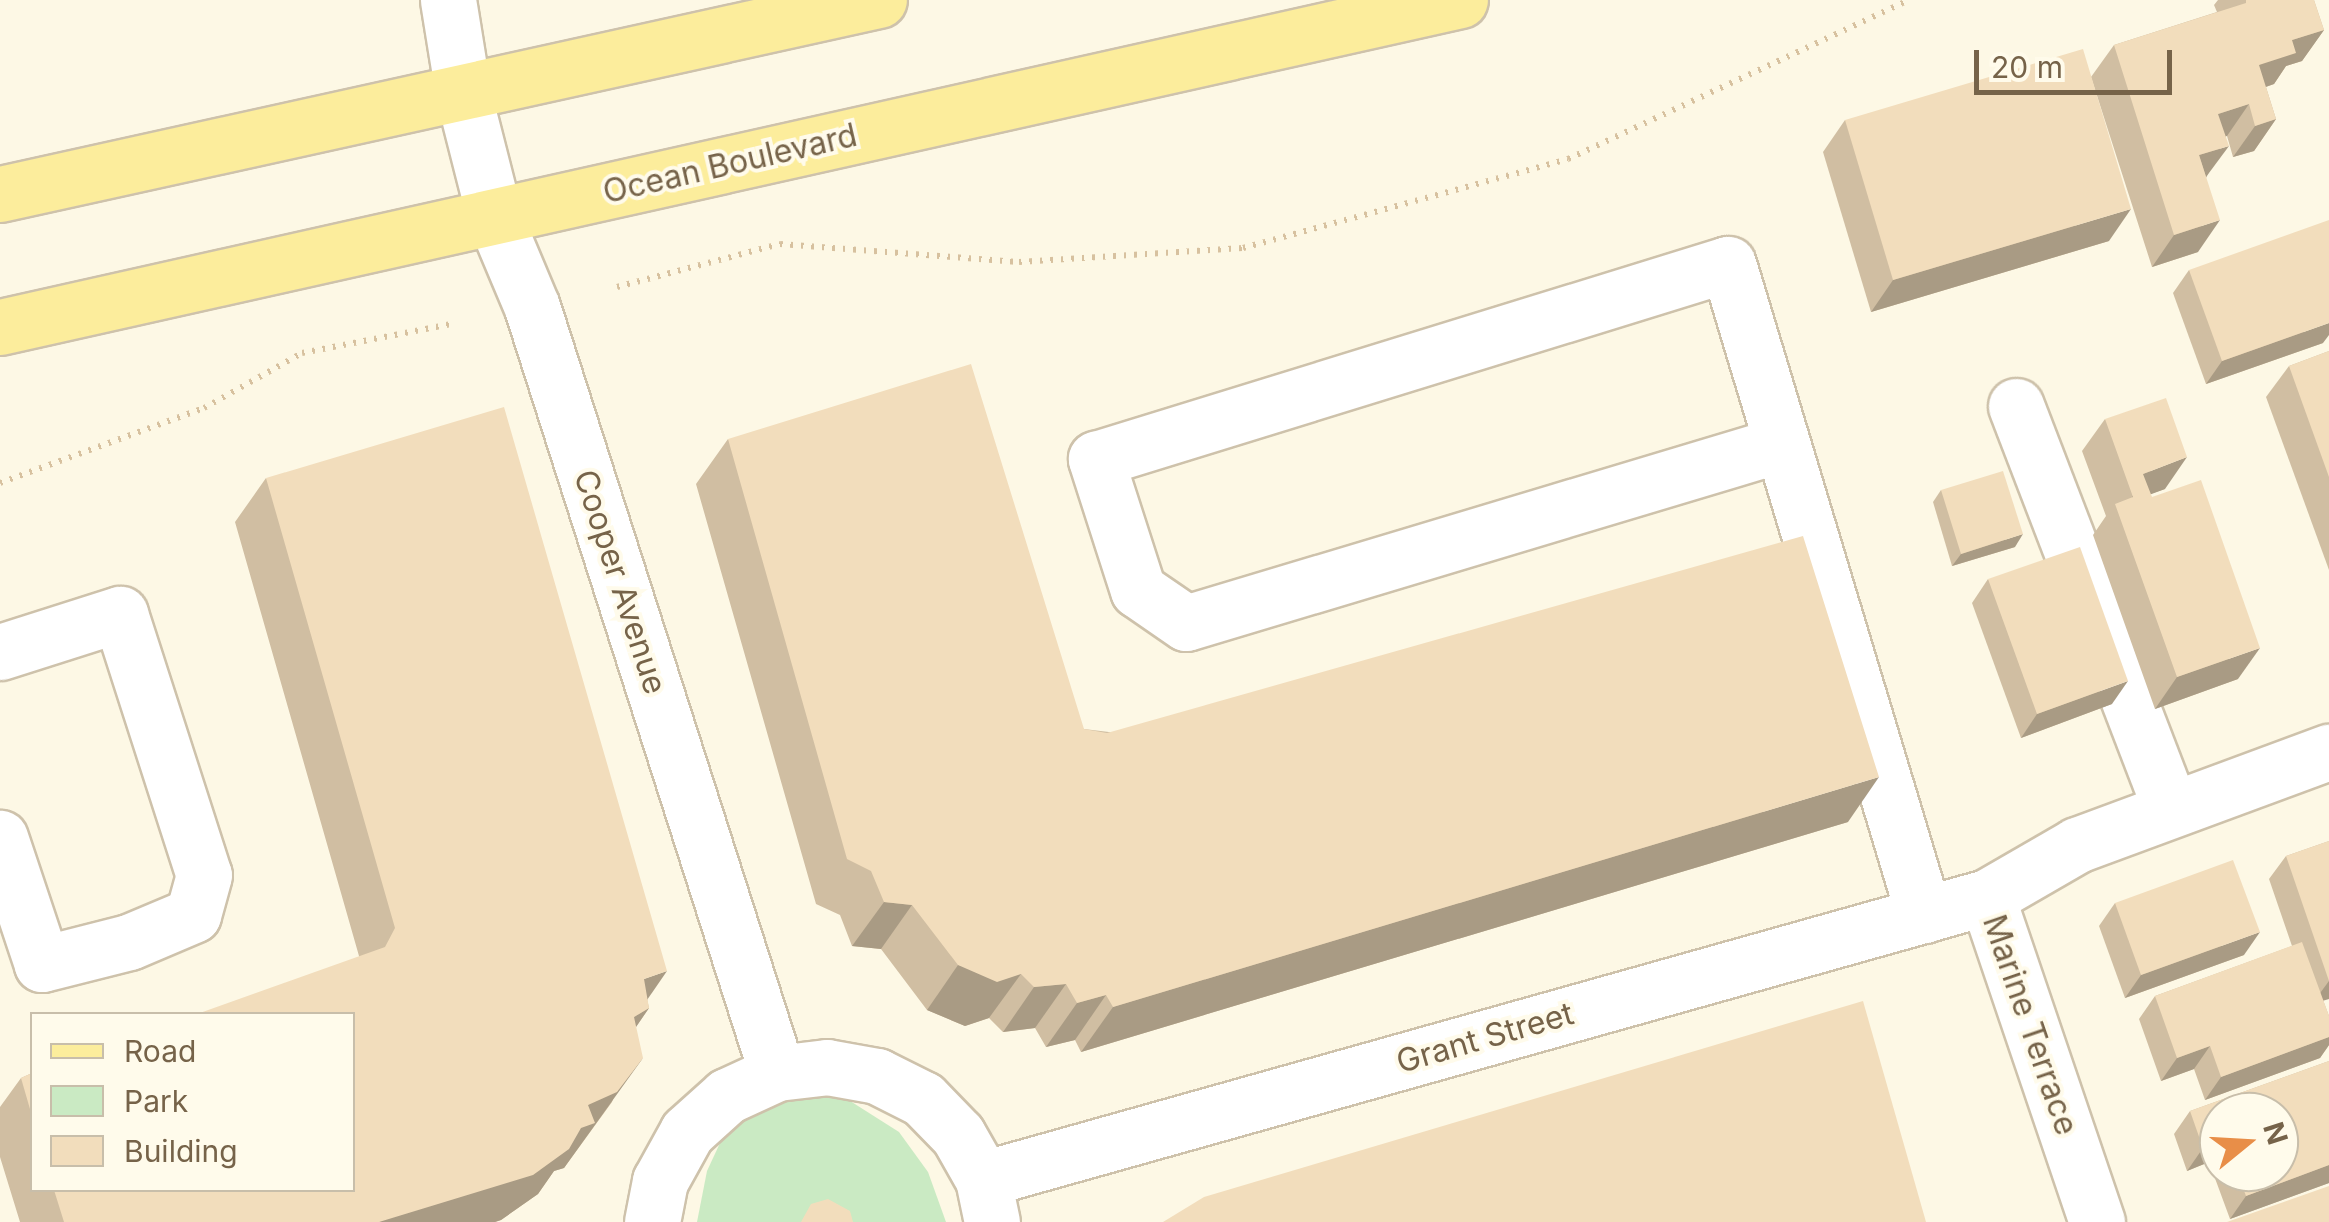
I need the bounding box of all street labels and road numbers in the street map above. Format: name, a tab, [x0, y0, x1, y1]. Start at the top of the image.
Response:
street label: Ocean Boulevard	[599, 116, 861, 212]
street label: Cooper Avenue	[566, 465, 674, 699]
street label: Marine Terrace	[1974, 910, 2086, 1140]
street label: Grant Street	[1392, 994, 1578, 1082]

